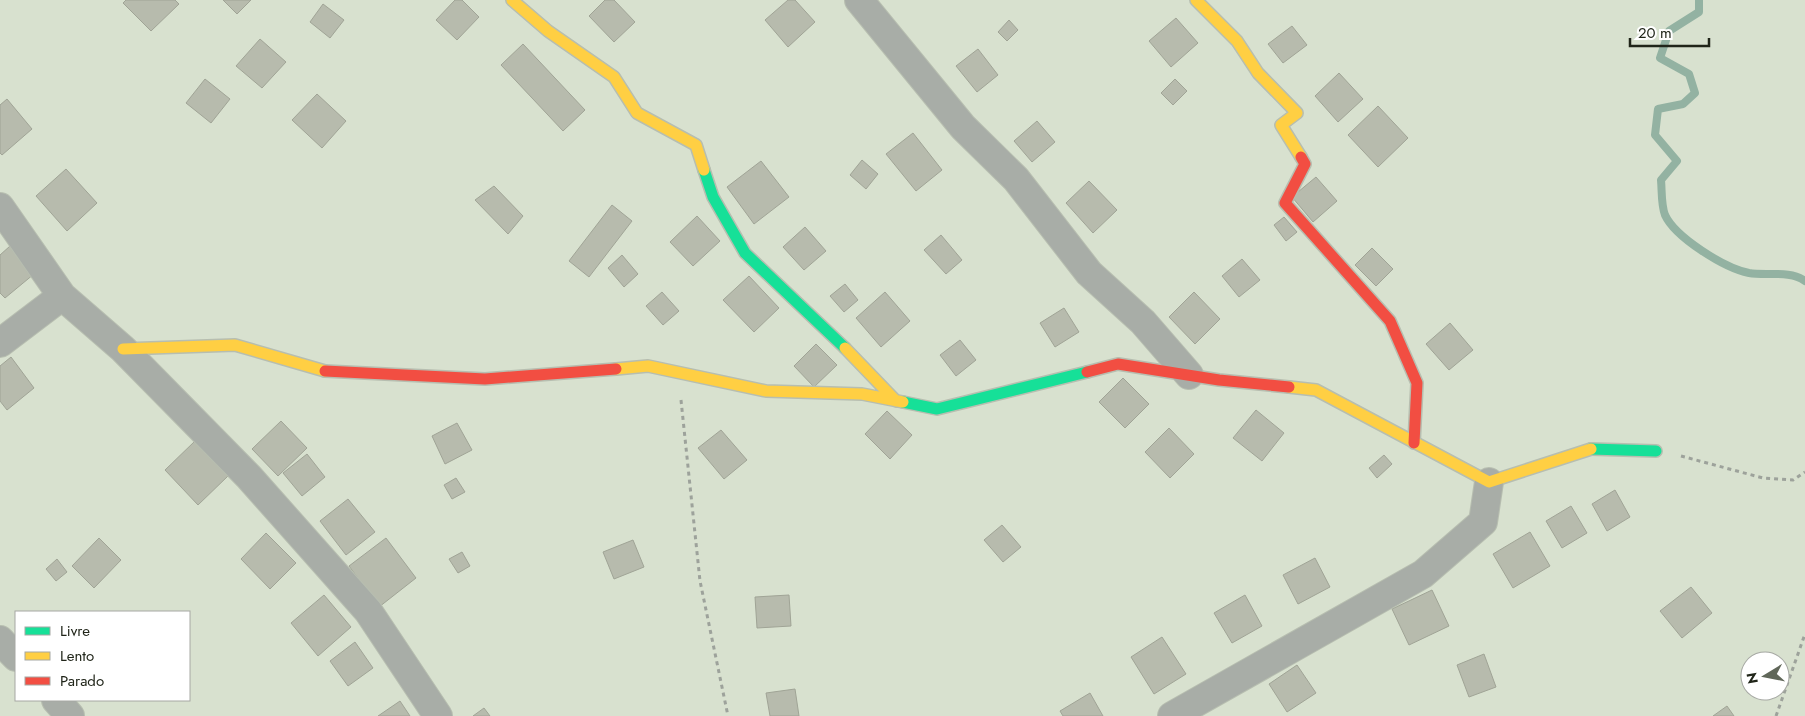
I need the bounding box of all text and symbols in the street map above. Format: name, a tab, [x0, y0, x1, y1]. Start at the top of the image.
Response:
scale bar	[1630, 15, 1709, 47]
text: 20 m	[1638, 22, 1672, 44]
legend	[15, 611, 190, 701]
text: Livre	[60, 620, 90, 642]
text: Lento	[60, 645, 94, 667]
north arrow	[1740, 651, 1790, 701]
text: Parado	[60, 670, 104, 692]
text: N	[1741, 671, 1763, 685]

